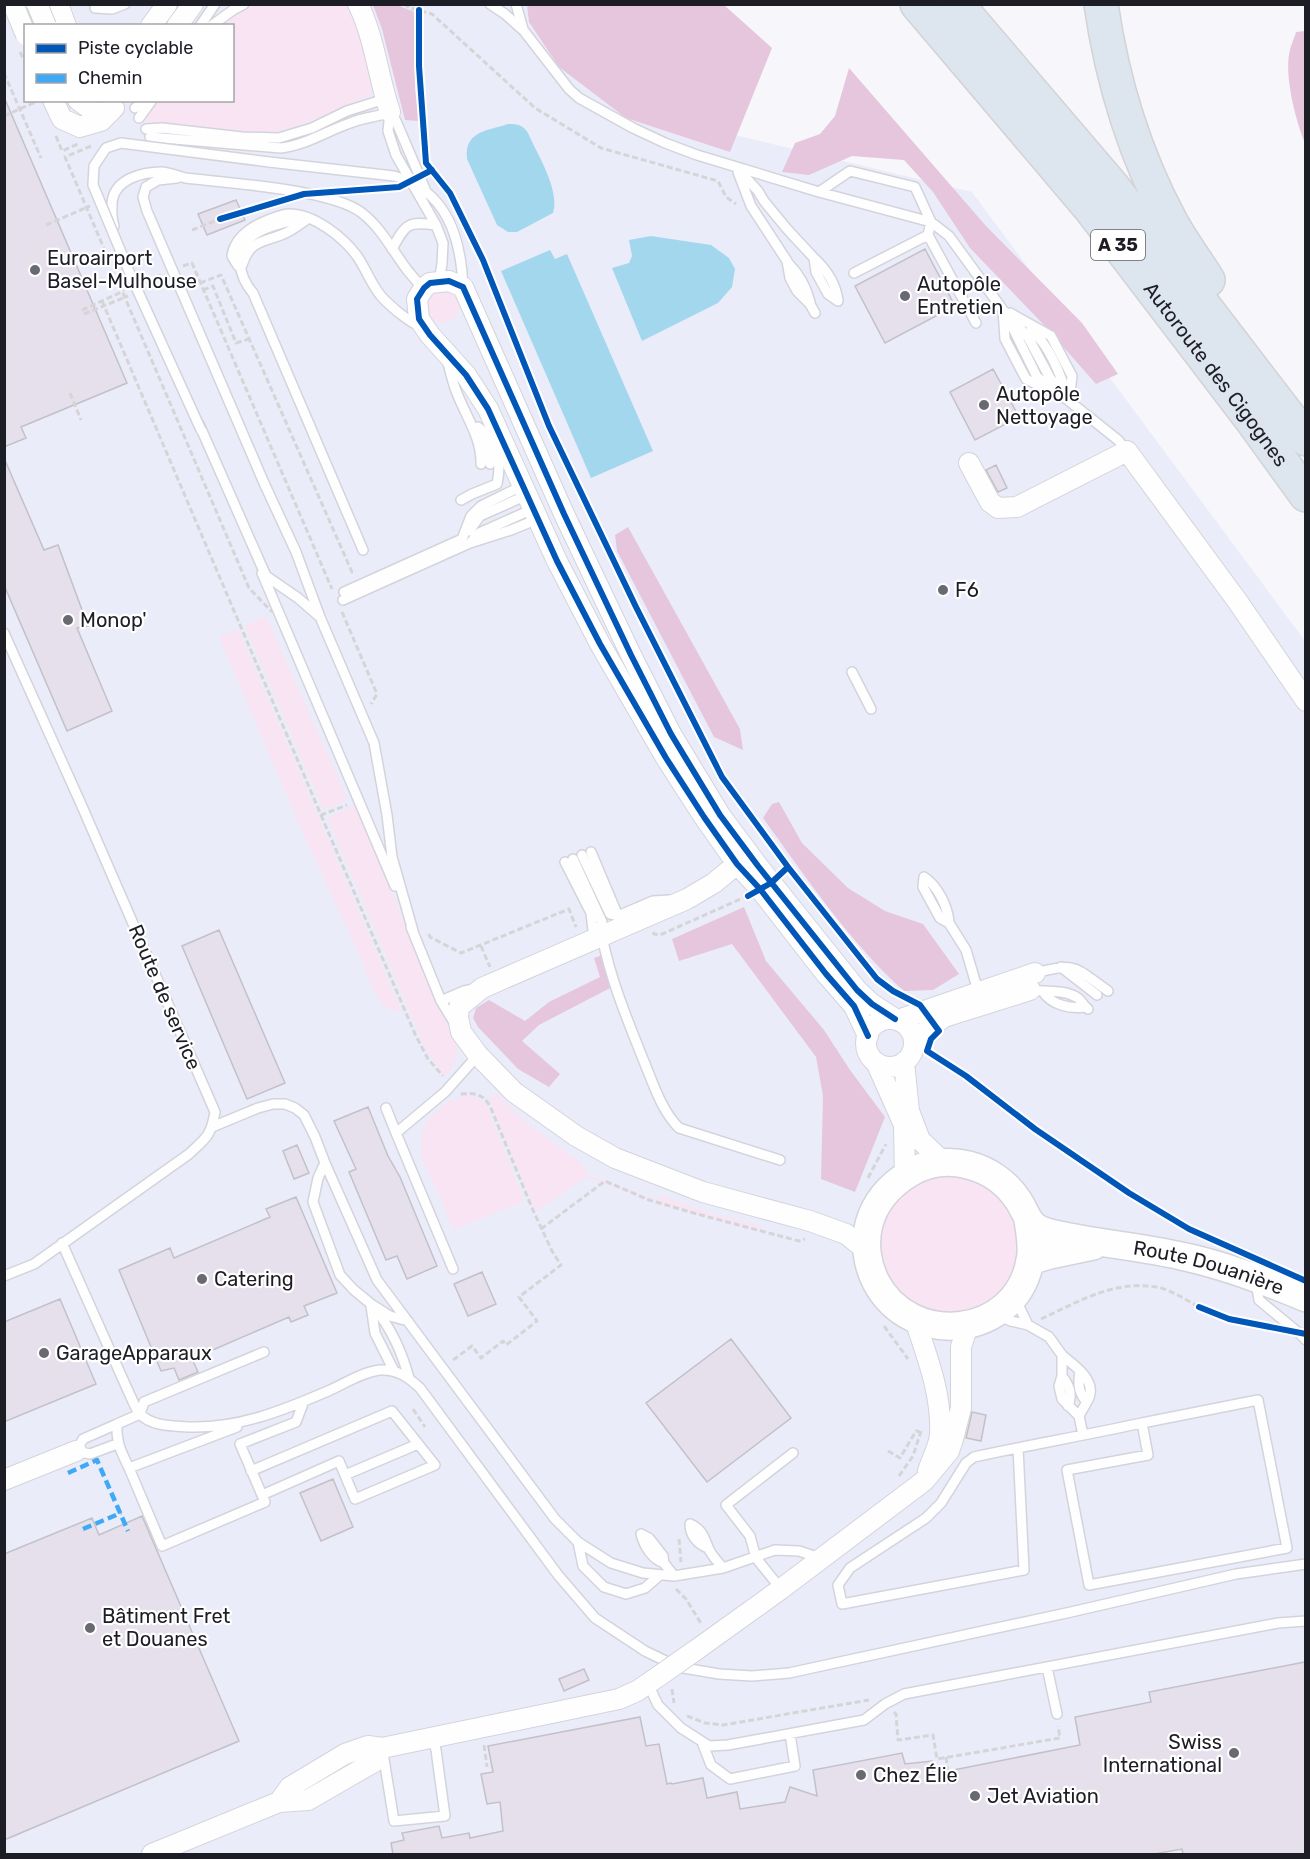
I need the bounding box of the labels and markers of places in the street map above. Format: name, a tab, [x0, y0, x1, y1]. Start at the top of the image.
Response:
place label: Euroairport Basel-Mulhouse	[47, 246, 197, 293]
marker: Euroairport Basel-Mulhouse	[28, 263, 42, 277]
place label: Autopôle Entretien	[917, 272, 1003, 319]
marker: Autopôle Entretien	[898, 289, 912, 303]
place label: Autopôle Nettoyage	[996, 382, 1093, 429]
marker: Autopôle Nettoyage	[977, 398, 991, 412]
place label: F6	[955, 578, 979, 602]
marker: F6	[936, 583, 950, 597]
place label: Monop'	[80, 608, 147, 632]
marker: Monop'	[61, 613, 75, 627]
place label: Catering	[214, 1267, 294, 1291]
marker: Catering	[195, 1272, 209, 1286]
place label: GarageApparaux	[56, 1341, 212, 1365]
marker: GarageApparaux	[37, 1346, 51, 1360]
place label: Bâtiment Fret et Douanes	[102, 1604, 231, 1651]
marker: Bâtiment Fret et Douanes	[83, 1621, 97, 1635]
place label: Swiss International	[1103, 1730, 1222, 1777]
marker: Swiss International	[1227, 1746, 1241, 1760]
place label: Chez Élie	[873, 1763, 958, 1787]
marker: Chez Élie	[854, 1768, 868, 1782]
place label: Jet Aviation	[987, 1784, 1099, 1808]
marker: Jet Aviation	[968, 1789, 982, 1803]

